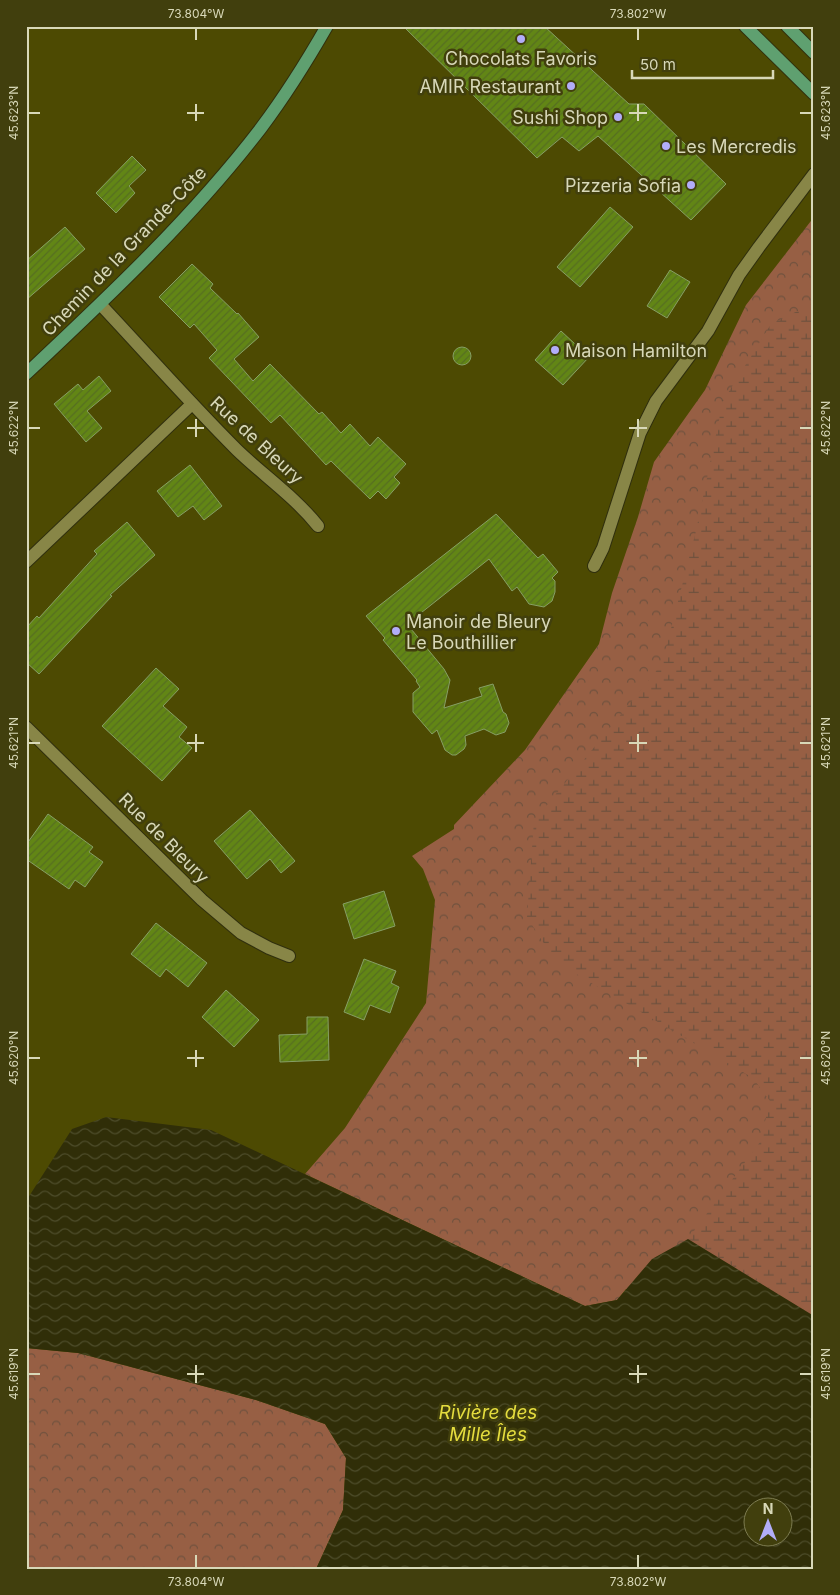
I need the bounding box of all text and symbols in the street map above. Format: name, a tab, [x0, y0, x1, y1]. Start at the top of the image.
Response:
text: 73.804°W	[168, 6, 225, 21]
text: 73.802°W	[610, 6, 666, 21]
marker: Chocolats Favoris	[515, 33, 527, 45]
place label: Chocolats Favoris	[445, 48, 597, 69]
scale bar	[632, 48, 774, 80]
text: 50 m	[640, 55, 676, 74]
place label: AMIR Restaurant	[419, 76, 561, 97]
marker: AMIR Restaurant	[565, 80, 577, 92]
text: 45.623°N	[6, 86, 21, 140]
text: 45.623°N	[818, 86, 833, 140]
place label: Sushi Shop	[512, 107, 608, 128]
marker: Sushi Shop	[612, 111, 624, 123]
place label: Les Mercredis	[676, 136, 797, 157]
marker: Les Mercredis	[660, 140, 672, 152]
street label: Chemin de la Grande-Côte	[38, 162, 210, 340]
place label: Pizzeria Sofia	[565, 175, 681, 196]
marker: Pizzeria Sofia	[685, 179, 697, 191]
place label: Maison Hamilton	[565, 340, 707, 361]
marker: Maison Hamilton	[549, 344, 561, 356]
street label: Rue de Bleury	[206, 392, 308, 488]
text: 45.622°N	[6, 401, 21, 455]
text: 45.622°N	[818, 401, 833, 455]
place label: Manoir de Bleury Le Bouthillier	[406, 611, 551, 653]
marker: Manoir de Bleury Le Bouthillier	[390, 625, 402, 637]
text: 45.621°N	[6, 717, 21, 769]
text: 45.621°N	[818, 717, 833, 769]
street label: Rue de Bleury	[115, 789, 213, 887]
text: 45.620°N	[6, 1031, 21, 1085]
text: 45.620°N	[818, 1031, 833, 1085]
text: 45.619°N	[6, 1348, 21, 1400]
text: 45.619°N	[818, 1348, 833, 1400]
water label: Rivière des Mille Îles	[439, 1401, 537, 1446]
north arrow	[742, 1498, 792, 1548]
text: N	[763, 1500, 773, 1517]
text: 73.804°W	[168, 1574, 225, 1589]
text: 73.802°W	[610, 1574, 666, 1589]

